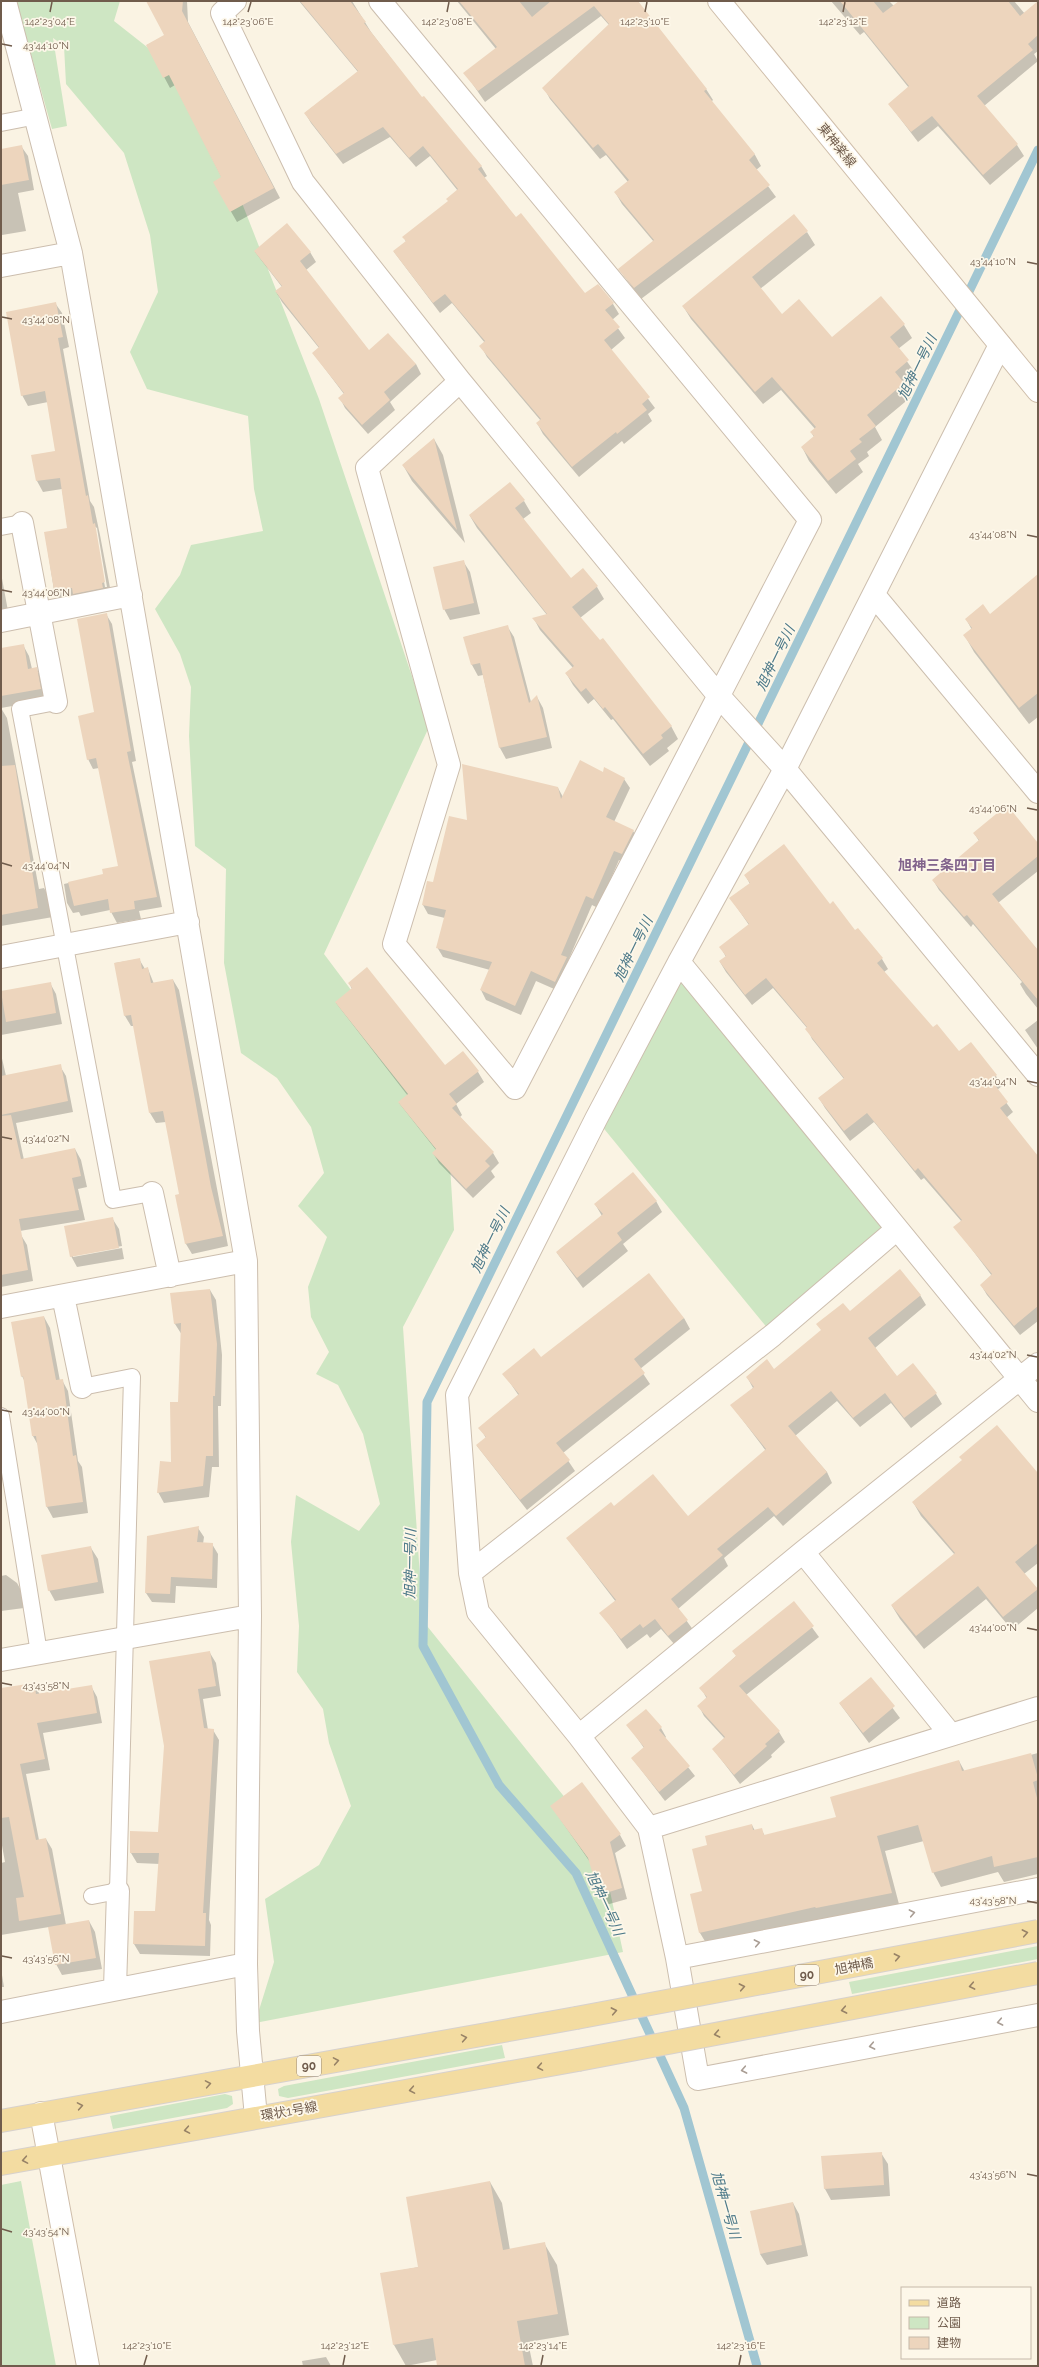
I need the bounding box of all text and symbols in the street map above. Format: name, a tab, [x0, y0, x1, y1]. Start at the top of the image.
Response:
text: 142°23'04"E	[25, 16, 75, 27]
text: 142°23'06"E	[222, 16, 274, 27]
text: 142°23'08"E	[422, 16, 472, 27]
text: 142°23'10"E	[620, 16, 670, 27]
text: 142°23'12"E	[819, 16, 867, 27]
text: 43°44'10"N	[23, 40, 69, 51]
street label: 東神楽線	[815, 120, 859, 170]
text: 43°44'10"N	[970, 256, 1016, 267]
text: 43°44'08"N	[22, 314, 70, 325]
water label: 旭神一号川	[894, 330, 940, 402]
text: 43°44'08"N	[969, 529, 1017, 540]
text: 43°44'06"N	[22, 587, 70, 598]
water label: 旭神一号川	[752, 621, 798, 693]
text: 43°44'06"N	[969, 803, 1017, 814]
district label: 旭神三条四丁目	[898, 857, 996, 873]
text: 43°44'04"N	[22, 860, 70, 871]
water label: 旭神一号川	[610, 912, 656, 984]
text: 43°44'04"N	[969, 1076, 1017, 1087]
text: 43°44'02"N	[22, 1133, 70, 1144]
water label: 旭神一号川	[467, 1203, 513, 1275]
text: 43°44'02"N	[969, 1349, 1017, 1360]
text: 43°44'00"N	[22, 1406, 70, 1417]
water label: 旭神一号川	[401, 1527, 419, 1599]
text: 43°44'00"N	[969, 1622, 1017, 1633]
text: 43°43'58"N	[23, 1680, 69, 1691]
water label: 旭神一号川	[583, 1868, 628, 1940]
text: 43°43'58"N	[970, 1895, 1016, 1906]
one-way arrow	[909, 1909, 915, 1918]
one-way arrow	[1022, 1930, 1028, 1938]
one-way arrow	[754, 1939, 760, 1948]
text: 43°43'56"N	[22, 1953, 70, 1964]
one-way arrow	[894, 1954, 900, 1962]
street label: 旭神橋	[833, 1955, 875, 1977]
road number: 90	[795, 1965, 819, 1985]
one-way arrow	[969, 1981, 975, 1990]
one-way arrow	[739, 1983, 745, 1992]
one-way arrow	[841, 2005, 848, 2014]
one-way arrow	[611, 2007, 617, 2016]
one-way arrow	[997, 2017, 1003, 2026]
one-way arrow	[714, 2029, 720, 2038]
one-way arrow	[461, 2034, 467, 2043]
one-way arrow	[869, 2041, 875, 2050]
road number: 90	[297, 2056, 321, 2076]
one-way arrow	[333, 2057, 339, 2066]
one-way arrow	[536, 2062, 543, 2071]
one-way arrow	[741, 2066, 747, 2074]
one-way arrow	[205, 2080, 211, 2088]
one-way arrow	[408, 2085, 415, 2093]
street label: 環状1号線	[259, 2099, 319, 2123]
one-way arrow	[77, 2103, 83, 2111]
one-way arrow	[184, 2125, 190, 2134]
one-way arrow	[22, 2155, 28, 2164]
water label: 旭神一号川	[709, 2169, 744, 2243]
text: 43°43'56"N	[969, 2169, 1017, 2180]
text: 43°43'54"N	[23, 2226, 69, 2237]
legend	[901, 2287, 1031, 2359]
text: 道路	[937, 2296, 961, 2310]
text: 公園	[937, 2316, 961, 2330]
text: 建物	[937, 2336, 961, 2350]
text: 142°23'10"E	[122, 2340, 172, 2351]
text: 142°23'12"E	[321, 2340, 369, 2351]
text: 142°23'14"E	[519, 2340, 567, 2351]
text: 142°23'16"E	[716, 2340, 766, 2351]

